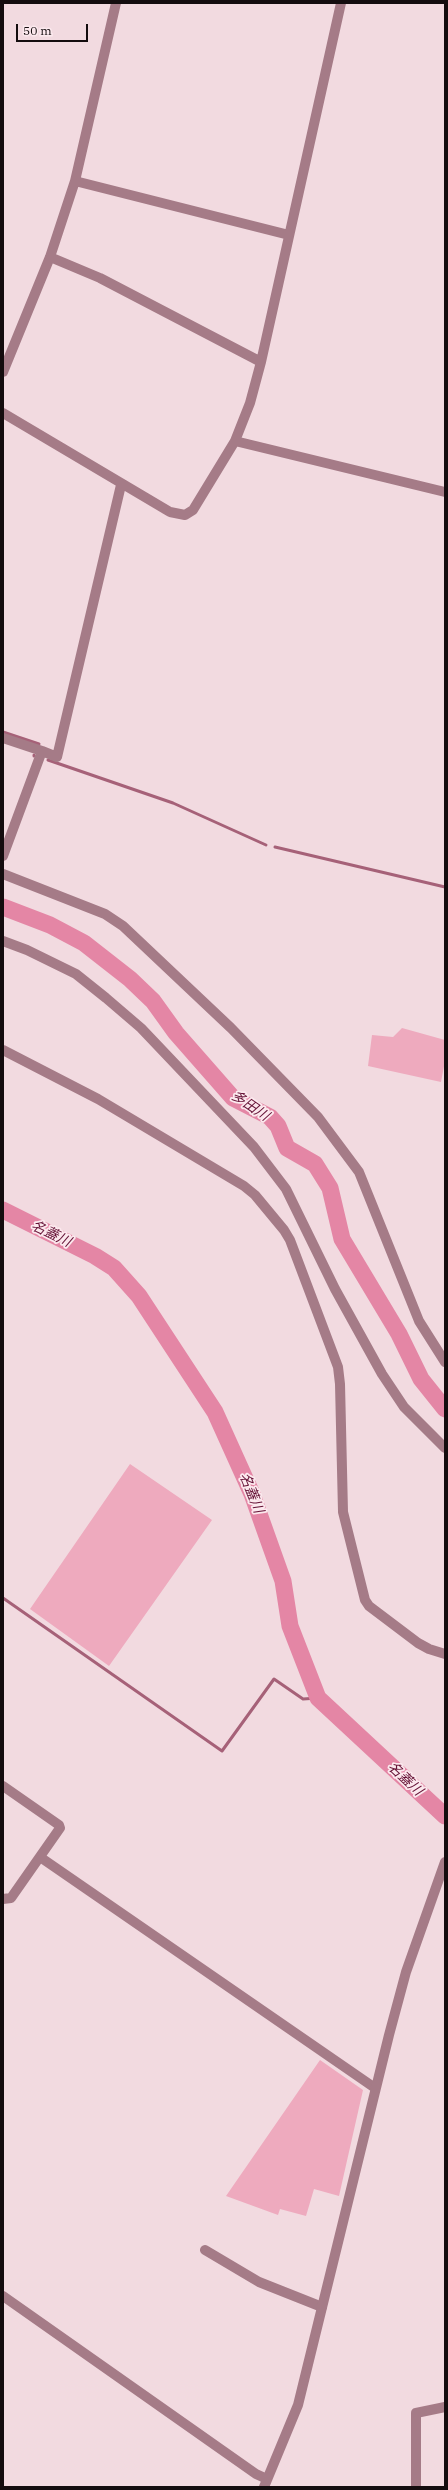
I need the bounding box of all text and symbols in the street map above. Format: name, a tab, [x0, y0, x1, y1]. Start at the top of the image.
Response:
scale bar	[18, 16, 90, 42]
text: 50 m	[23, 23, 52, 38]
water label: 多田川	[228, 1087, 272, 1125]
water label: 名蓋川	[28, 1217, 74, 1251]
water label: 名蓋川	[235, 1470, 267, 1516]
water label: 名蓋川	[384, 1759, 426, 1799]

